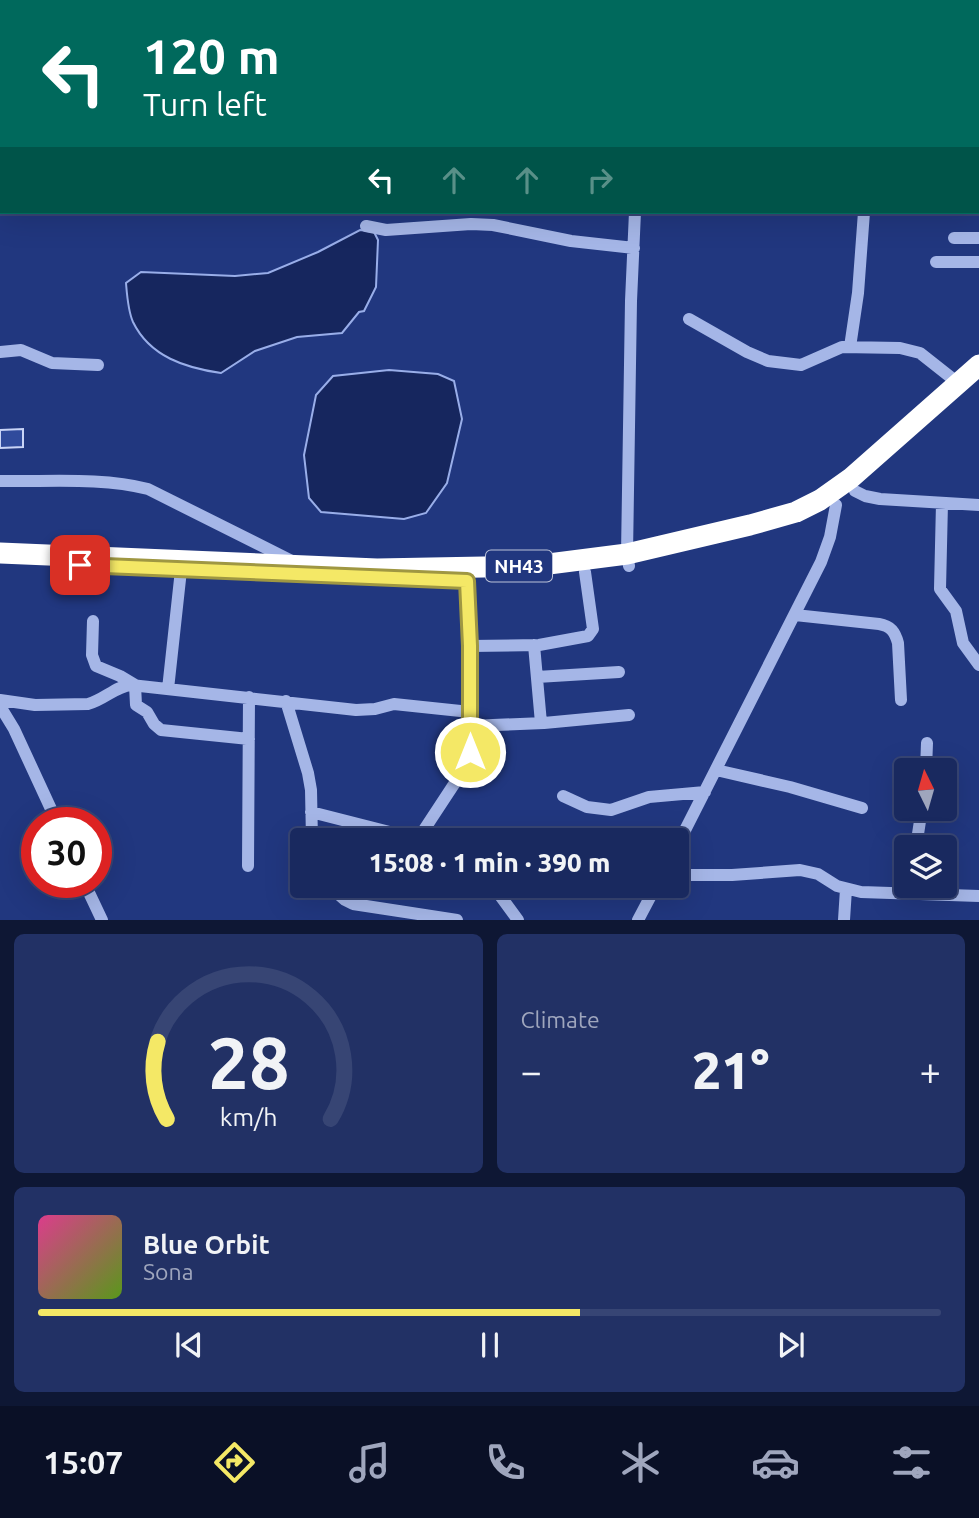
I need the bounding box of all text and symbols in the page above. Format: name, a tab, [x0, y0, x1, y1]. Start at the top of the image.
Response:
icon: left	[28, 28, 119, 119]
text: 120 m	[143, 28, 280, 83]
text: Turn left	[143, 86, 267, 122]
icon: left	[362, 161, 400, 199]
icon: ahead	[435, 161, 473, 199]
icon: ahead	[508, 161, 546, 199]
icon: right	[581, 161, 619, 199]
pin	[50, 535, 110, 595]
icon: arrive	[61, 546, 99, 584]
road number: NH43	[486, 551, 552, 582]
position arrow	[433, 715, 507, 789]
north arrow	[894, 758, 957, 821]
map controls	[894, 758, 957, 898]
speed limit sign: 30	[21, 807, 112, 898]
button: layers	[894, 835, 957, 898]
text: 15:08 · 1 min · 390 m	[369, 848, 610, 877]
text: Climate	[521, 1007, 600, 1032]
text: 28	[207, 1022, 289, 1104]
text: 21°	[692, 1041, 770, 1099]
text: −	[521, 1050, 542, 1092]
text: +	[920, 1050, 941, 1092]
text: km/h	[219, 1103, 277, 1131]
text: Blue Orbit	[143, 1230, 270, 1259]
text: Sona	[143, 1259, 193, 1284]
icon: previous	[170, 1326, 208, 1364]
icon: pause	[471, 1326, 509, 1364]
icon: next	[772, 1326, 810, 1364]
icon: directions	[210, 1438, 259, 1487]
icon: music	[345, 1438, 394, 1487]
icon: phone	[481, 1438, 530, 1487]
icon: climate	[616, 1438, 665, 1487]
icon: car	[751, 1438, 800, 1487]
icon: filters	[887, 1438, 936, 1487]
text: 15:07	[43, 1444, 123, 1480]

